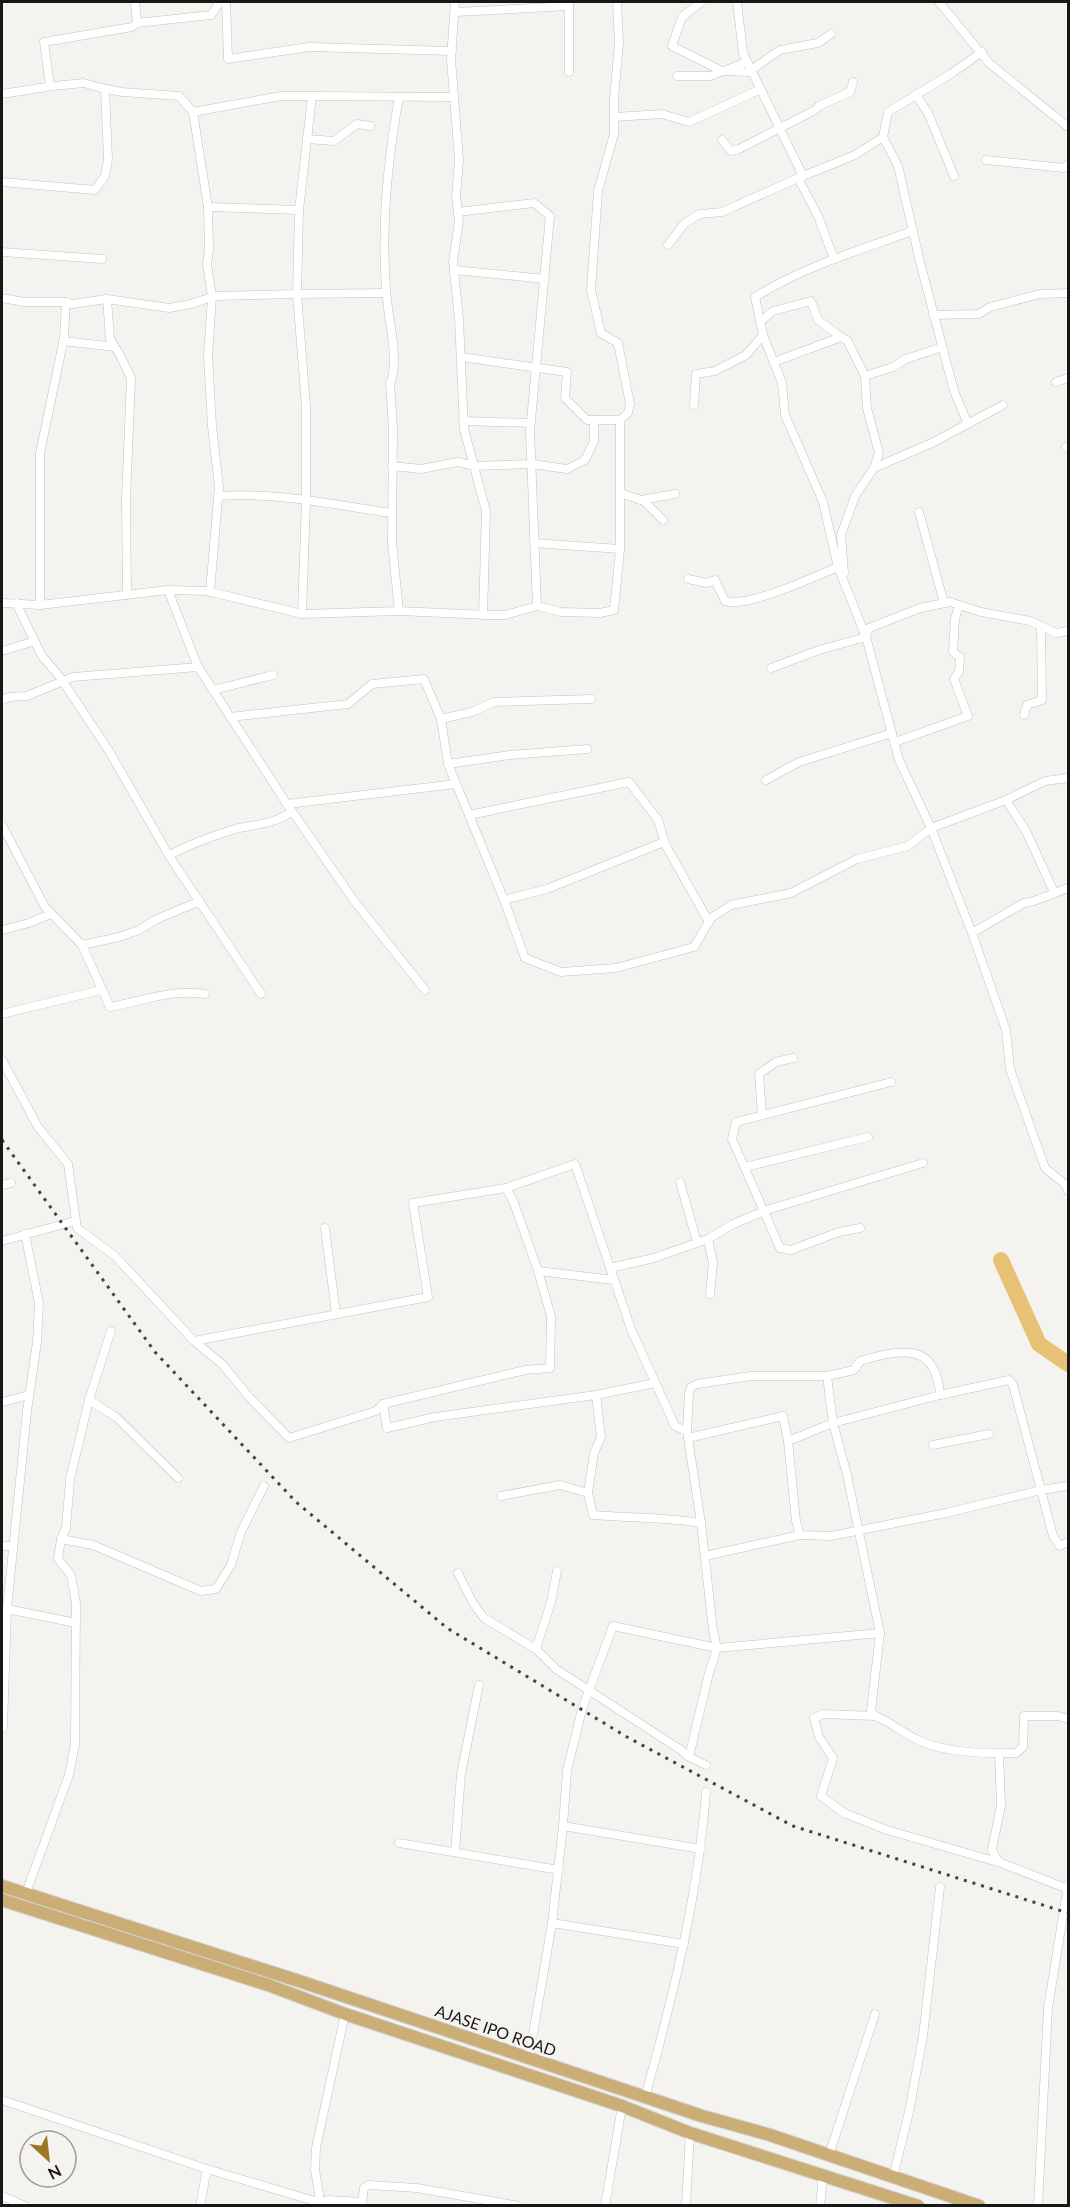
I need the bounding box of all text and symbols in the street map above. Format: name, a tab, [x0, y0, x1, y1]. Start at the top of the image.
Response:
street label: AJASE IPO ROAD	[433, 2000, 559, 2060]
north arrow	[18, 2129, 78, 2189]
text: N	[45, 2162, 65, 2184]

